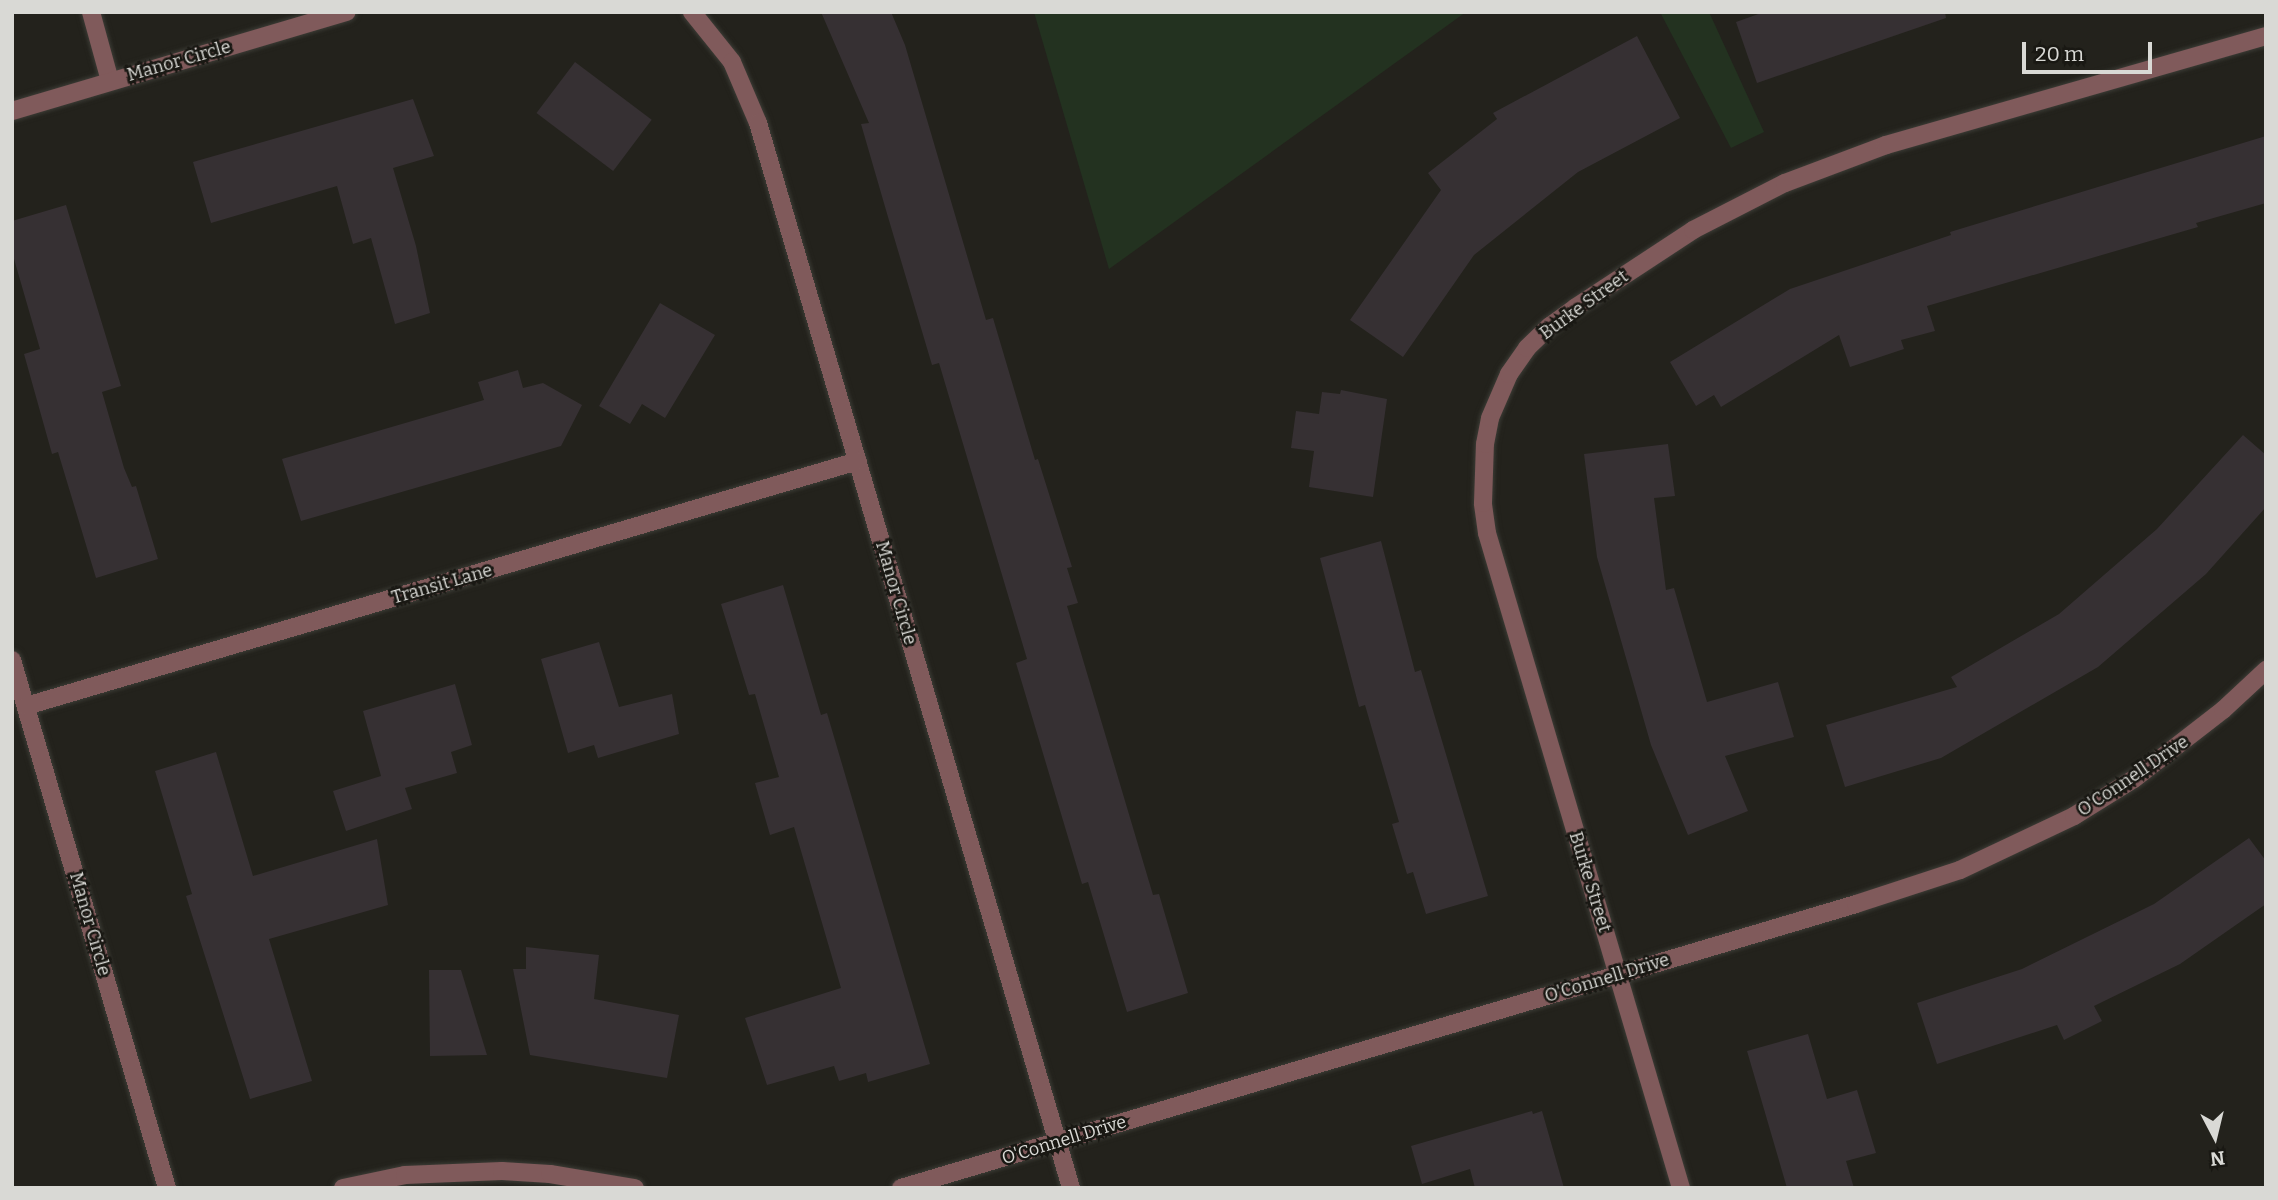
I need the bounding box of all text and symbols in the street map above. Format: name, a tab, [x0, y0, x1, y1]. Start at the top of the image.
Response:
scale bar	[2026, 28, 2156, 72]
street label: Manor Circle	[125, 36, 233, 86]
text: 20 m	[2035, 41, 2084, 67]
street label: Burke Street	[1536, 266, 1632, 344]
street label: Manor Circle	[871, 539, 921, 647]
street label: Transit Lane	[389, 559, 495, 609]
street label: O'Connell Drive	[2073, 731, 2193, 821]
street label: Burke Street	[1564, 829, 1616, 935]
street label: Manor Circle	[65, 870, 115, 978]
street label: O'Connell Drive	[1542, 949, 1672, 1007]
north arrow	[2180, 1102, 2250, 1172]
street label: O'Connell Drive	[999, 1111, 1129, 1169]
text: N	[2209, 1146, 2226, 1171]

